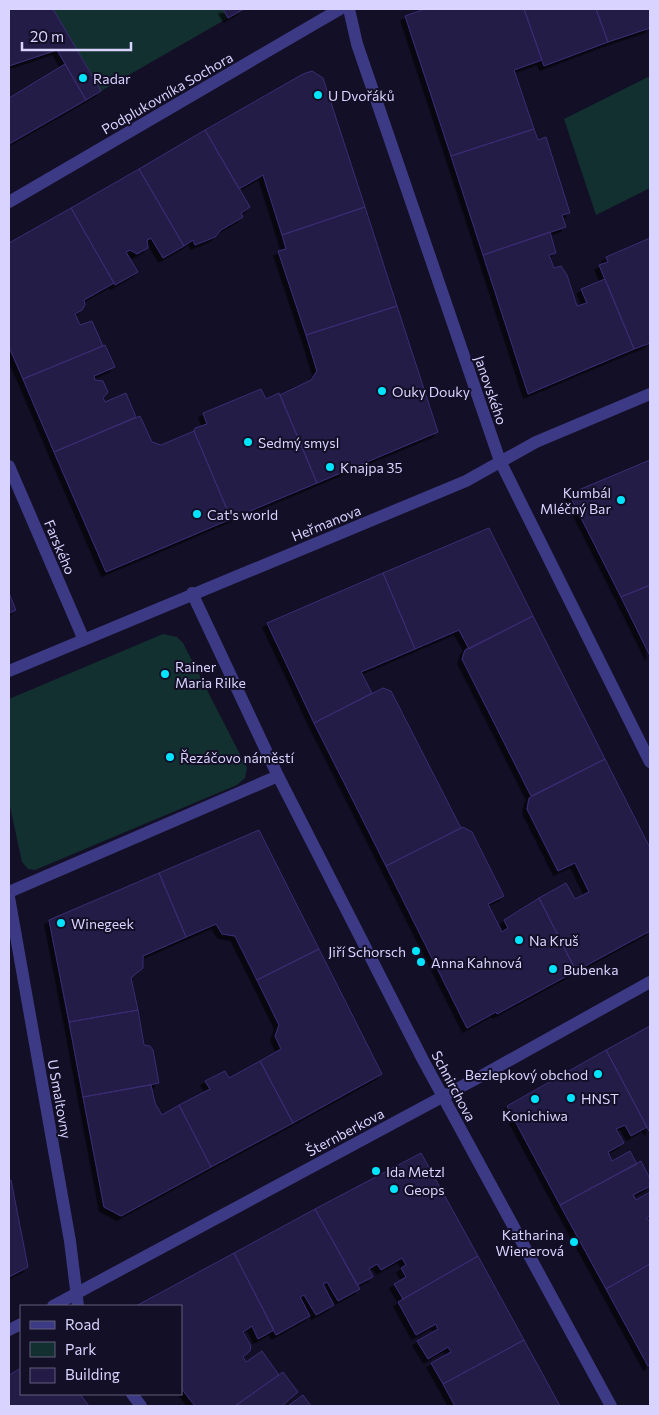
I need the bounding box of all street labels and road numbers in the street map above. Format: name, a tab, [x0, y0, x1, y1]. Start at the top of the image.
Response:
street label: Podplukovníka Sochora	[98, 48, 236, 138]
street label: Janovského	[471, 353, 511, 427]
street label: Heřmanova	[289, 501, 363, 545]
street label: Farského	[41, 517, 79, 577]
street label: Schnirchova	[428, 1048, 480, 1124]
street label: U Smaltovny	[45, 1058, 75, 1140]
street label: Šternberkova	[303, 1104, 387, 1160]

